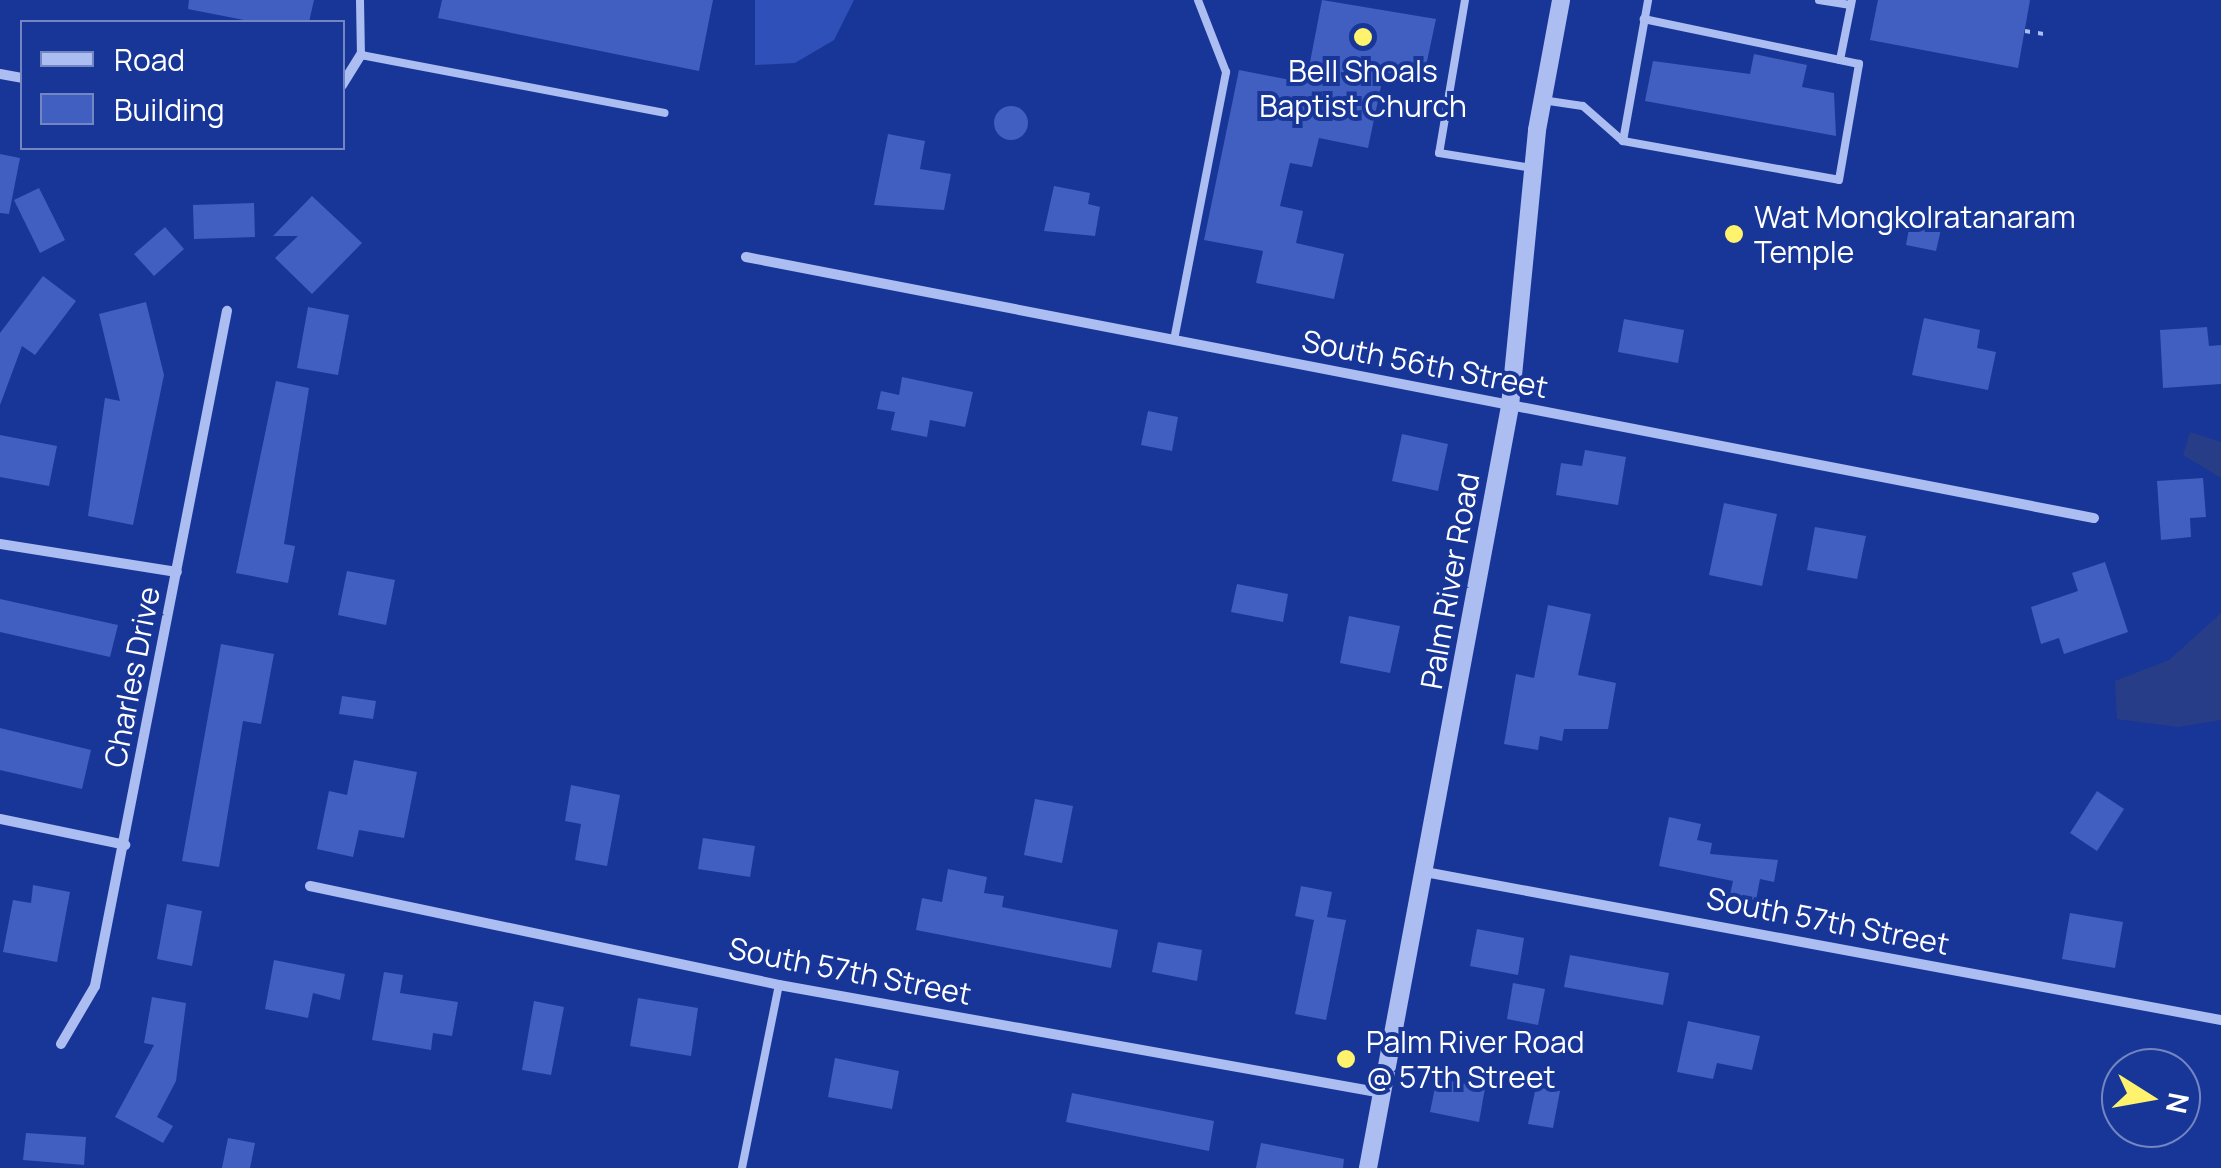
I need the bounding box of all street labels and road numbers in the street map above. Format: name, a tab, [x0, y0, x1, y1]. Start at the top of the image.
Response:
street label: South 56th Street	[1299, 323, 1551, 405]
street label: Palm River Road	[1413, 470, 1487, 692]
street label: Charles Drive	[97, 584, 167, 770]
street label: South 57th Street	[1704, 880, 1952, 962]
street label: South 57th Street	[726, 930, 974, 1012]

